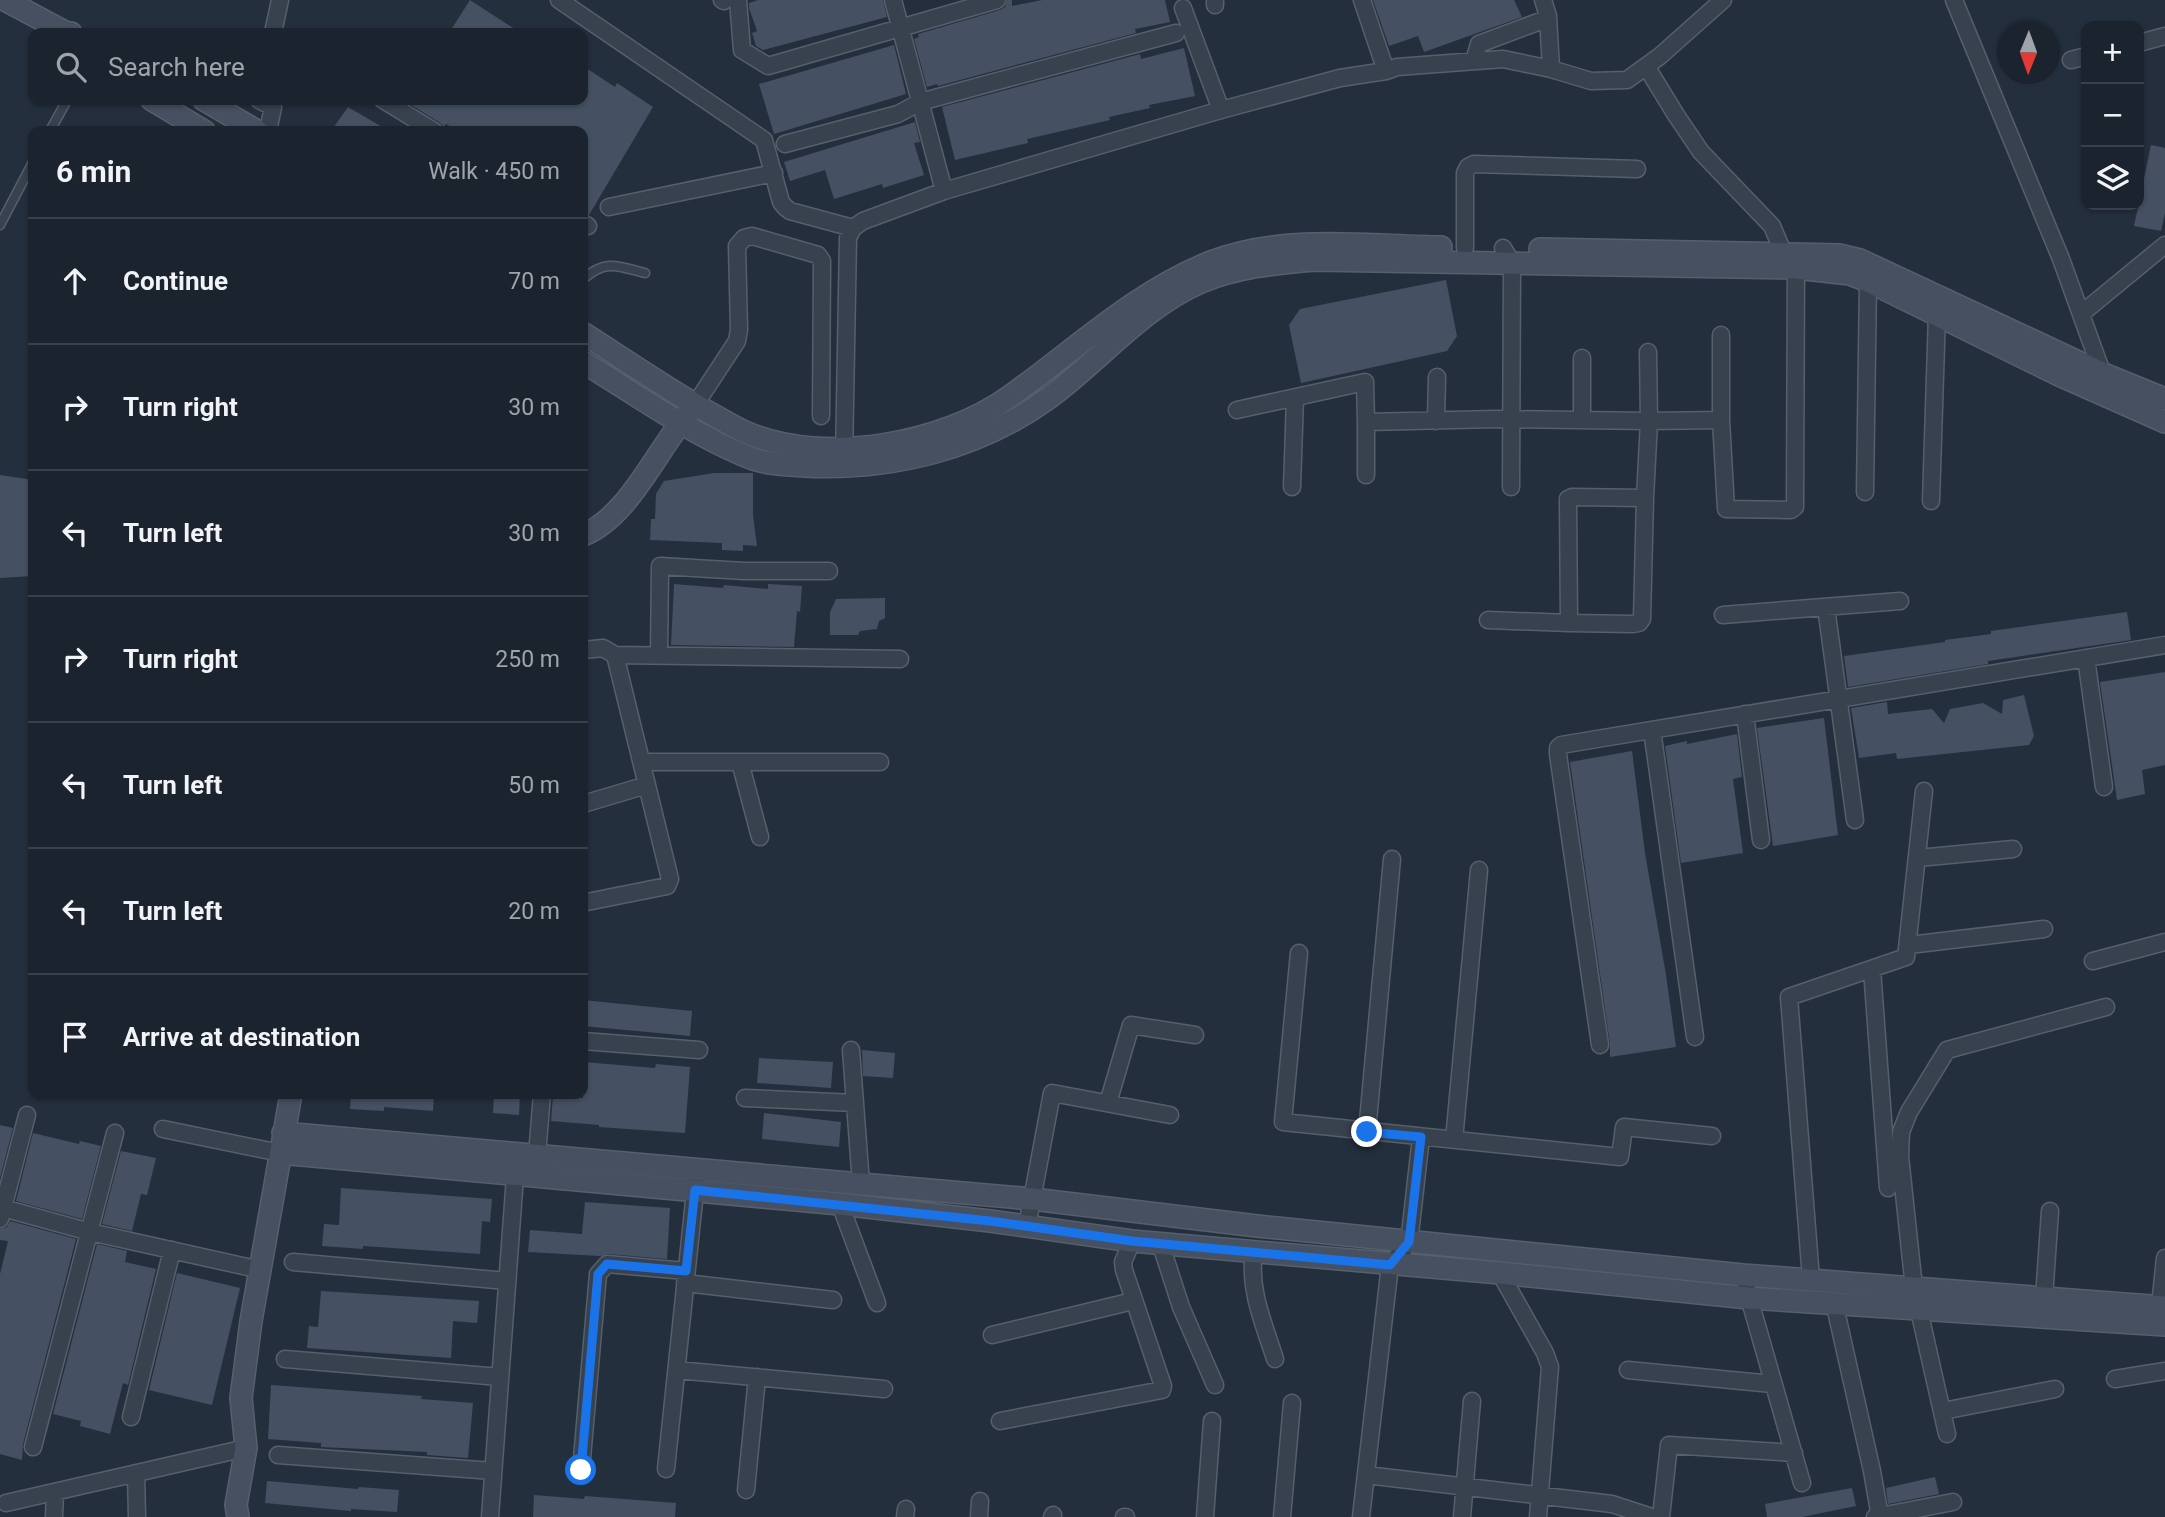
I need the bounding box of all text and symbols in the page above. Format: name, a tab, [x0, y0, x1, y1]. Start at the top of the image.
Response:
north arrow	[1997, 21, 2060, 84]
map controls	[2081, 21, 2144, 210]
button: +	[2081, 21, 2144, 84]
search box	[28, 28, 588, 105]
icon: search	[52, 48, 90, 86]
text: Search here	[108, 52, 245, 82]
button: −	[2081, 84, 2144, 147]
button: layers	[2081, 147, 2144, 210]
text: 6 min	[56, 154, 131, 189]
text: Walk · 450 m	[428, 158, 560, 185]
icon: ahead	[56, 262, 94, 300]
text: Continue	[123, 266, 228, 296]
text: 70 m	[508, 268, 560, 295]
icon: right	[56, 388, 94, 426]
text: Turn right	[123, 392, 238, 422]
text: 30 m	[508, 394, 560, 421]
icon: left	[56, 514, 94, 552]
text: Turn left	[123, 518, 222, 548]
text: 30 m	[508, 520, 560, 547]
icon: right	[56, 640, 94, 678]
text: Turn right	[123, 644, 238, 674]
text: 250 m	[495, 646, 560, 673]
icon: left	[56, 766, 94, 804]
text: Turn left	[123, 770, 222, 800]
text: 50 m	[508, 772, 560, 799]
icon: left	[56, 892, 94, 930]
text: Turn left	[123, 896, 222, 926]
text: 20 m	[508, 898, 560, 925]
icon: arrive	[56, 1018, 94, 1056]
text: Arrive at destination	[123, 1022, 360, 1052]
route end	[1351, 1116, 1382, 1147]
route start	[565, 1454, 596, 1485]

